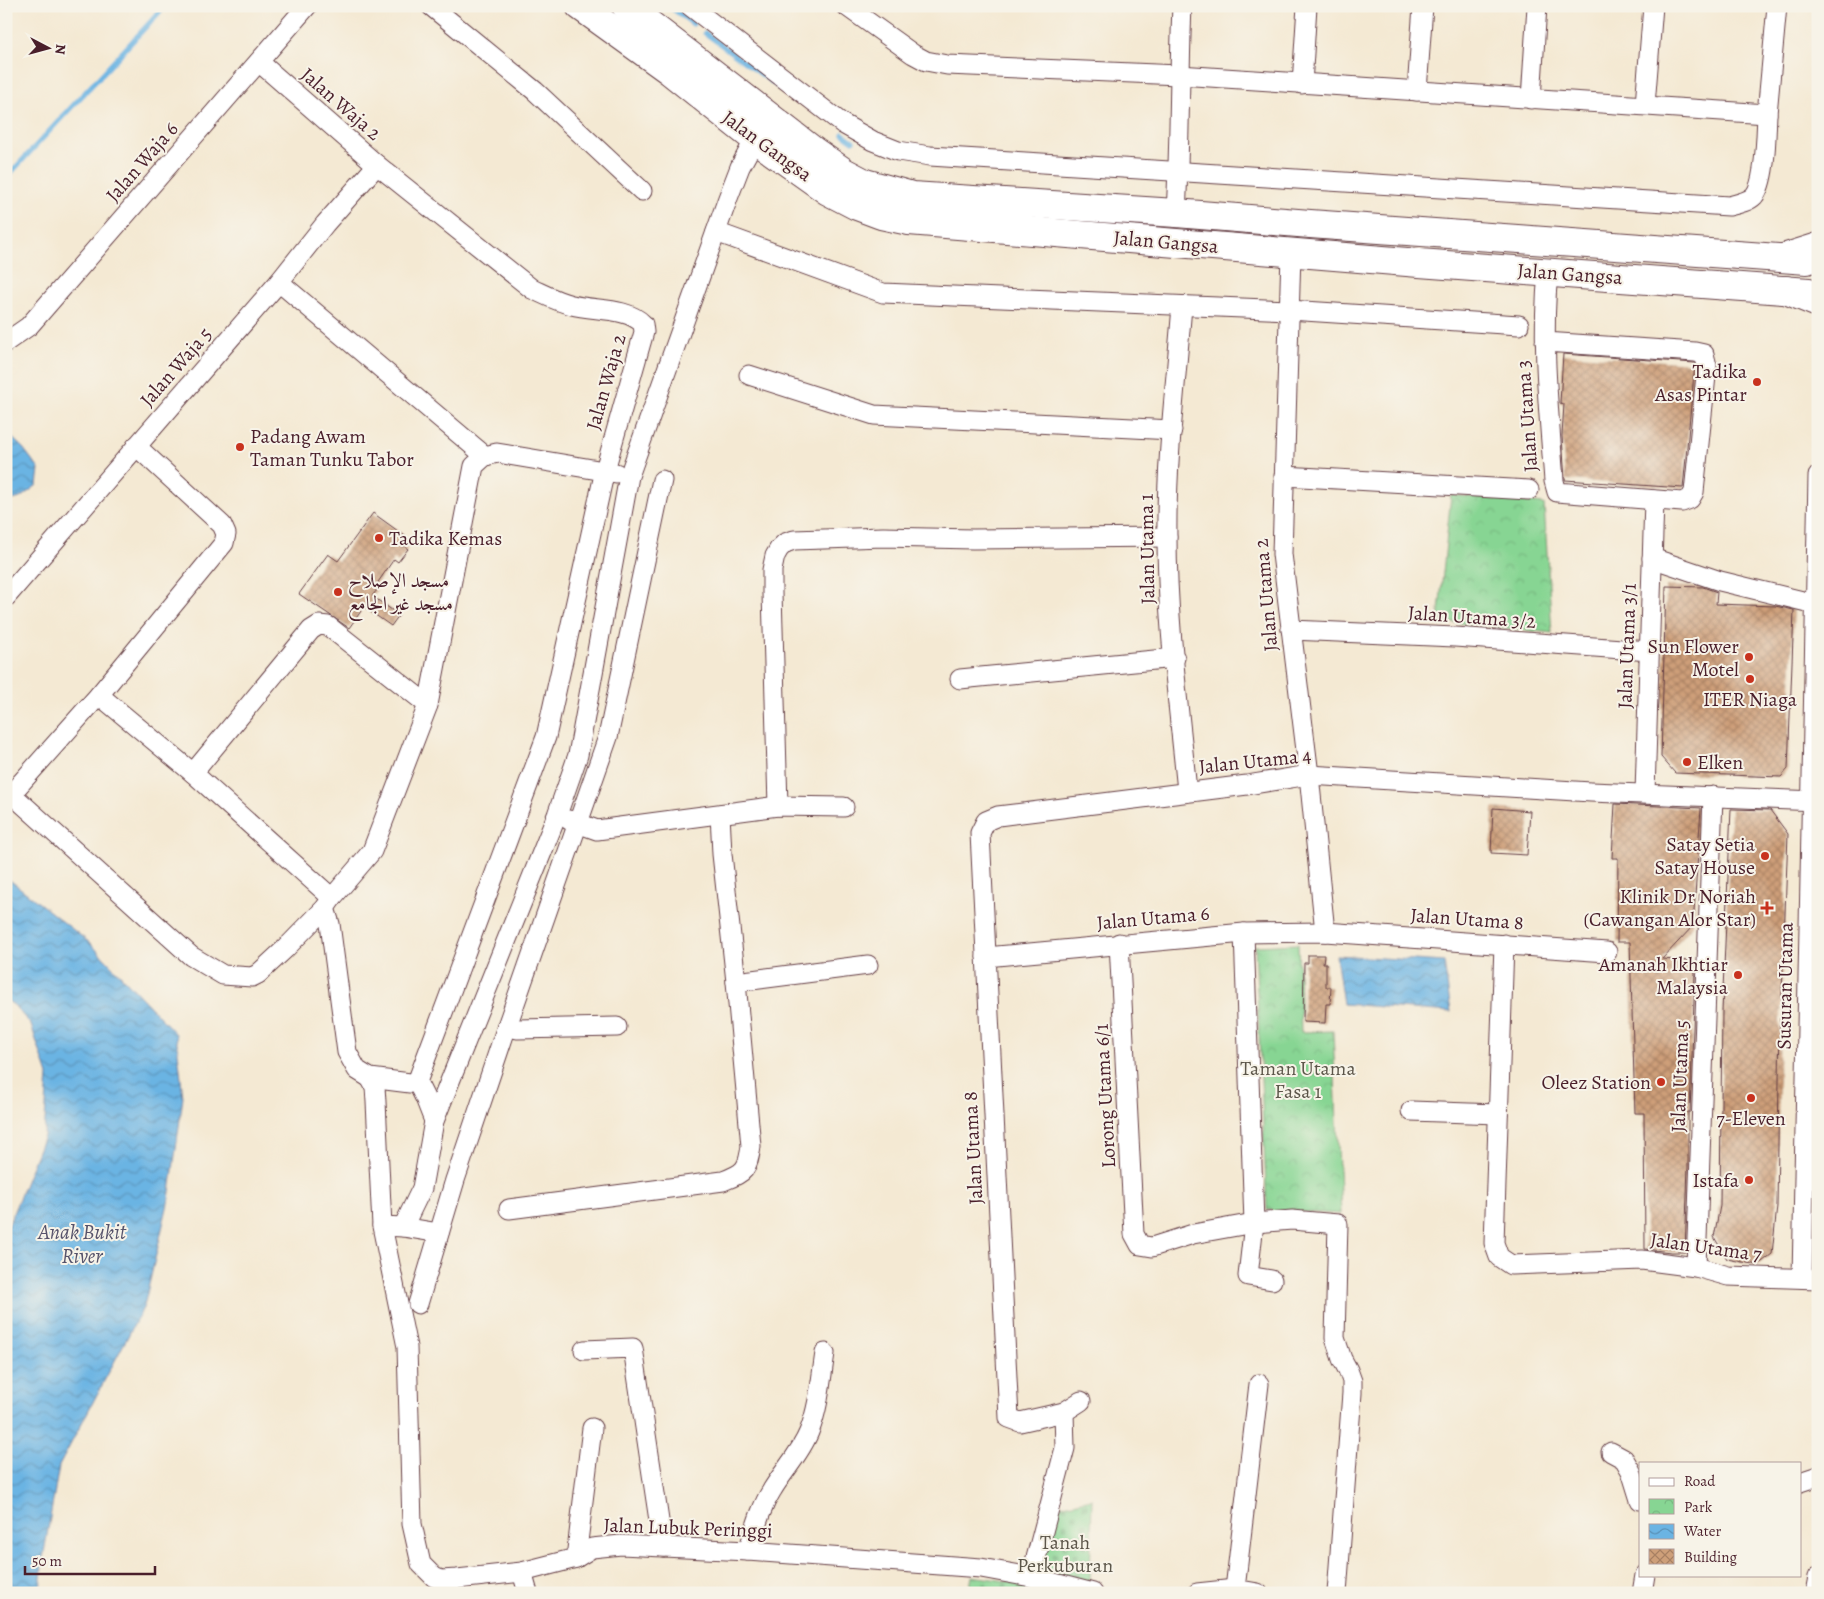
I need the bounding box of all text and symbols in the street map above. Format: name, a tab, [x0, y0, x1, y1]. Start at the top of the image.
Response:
north arrow	[22, 22, 72, 72]
text: N	[50, 43, 70, 55]
street label: Jalan Waja 2	[295, 61, 387, 147]
street label: Jalan Gangsa	[717, 104, 818, 188]
street label: Jalan Waja 6	[100, 116, 184, 208]
street label: Jalan Gangsa	[1112, 224, 1220, 260]
street label: Jalan Gangsa	[1517, 257, 1624, 291]
street label: Jalan Waja 5	[134, 321, 218, 413]
street label: Jalan Waja 2	[579, 330, 633, 433]
place label: Tadika Asas Pintar	[1654, 358, 1748, 408]
street label: Jalan Utama 3	[1510, 359, 1544, 473]
marker: Tadika Asas Pintar	[1751, 376, 1763, 388]
place label: Padang Awam Taman Tunku Tabor	[250, 423, 414, 473]
marker: Padang Awam Taman Tunku Tabor	[234, 441, 246, 453]
street label: Jalan Utama 1	[1133, 493, 1161, 605]
place label: Tadika Kemas	[389, 525, 502, 552]
marker: Tadika Kemas	[373, 532, 385, 544]
street label: Jalan Utama 2	[1248, 537, 1284, 653]
place label: مسجد الإصلاح مسجد غير الجامع	[348, 567, 453, 621]
street label: Jalan Utama 3/1	[1611, 583, 1643, 709]
marker: مسجد الإصلاح مسجد غير الجامع	[332, 586, 344, 598]
street label: Jalan Utama 3/2	[1407, 599, 1537, 635]
place label: Sun Flower Motel	[1648, 633, 1739, 683]
marker: Sun Flower Motel	[1743, 651, 1755, 663]
marker: ITER Niaga	[1744, 673, 1756, 685]
place label: ITER Niaga	[1703, 686, 1798, 713]
street label: Jalan Utama 4	[1197, 742, 1313, 780]
place label: Elken	[1697, 749, 1743, 776]
marker: Elken	[1681, 756, 1693, 768]
place label: Satay Setia Satay House	[1655, 831, 1756, 881]
marker: Satay Setia Satay House	[1759, 850, 1771, 862]
place label: Klinik Dr Noriah (Cawangan Alor Star)	[1584, 883, 1756, 933]
street label: Jalan Utama 6	[1095, 900, 1211, 936]
marker: Klinik Dr Noriah (Cawangan Alor Star)	[1760, 901, 1774, 915]
street label: Jalan Utama 8	[1409, 902, 1525, 936]
street label: Susuran Utama	[1770, 921, 1800, 1050]
place label: Amanah Ikhtiar Malaysia	[1598, 951, 1729, 1001]
marker: Amanah Ikhtiar Malaysia	[1732, 969, 1744, 981]
street label: Jalan Utama 5	[1665, 1019, 1695, 1133]
street label: Lorong Utama 6/1	[1088, 1023, 1122, 1169]
park label: Taman Utama Fasa 1	[1240, 1055, 1356, 1105]
place label: Oleez Station	[1542, 1069, 1651, 1096]
marker: Oleez Station	[1655, 1076, 1667, 1088]
street label: Jalan Utama 8	[957, 1091, 989, 1205]
marker: 7-Eleven	[1745, 1092, 1757, 1104]
place label: 7-Eleven	[1716, 1105, 1786, 1132]
place label: Istafa	[1693, 1167, 1740, 1194]
marker: Istafa	[1743, 1174, 1755, 1186]
water label: Anak Bukit River	[37, 1218, 127, 1270]
street label: Jalan Utama 7	[1649, 1226, 1764, 1268]
legend	[1639, 1462, 1802, 1576]
text: Road	[1684, 1471, 1716, 1491]
text: Park	[1684, 1497, 1713, 1517]
street label: Jalan Lubuk Peringgi	[603, 1512, 773, 1544]
text: Water	[1683, 1521, 1721, 1541]
park label: Tanah Perkuburan	[1017, 1529, 1113, 1579]
scale bar	[25, 1544, 155, 1576]
text: Building	[1684, 1547, 1737, 1567]
text: 50 m	[32, 1551, 62, 1571]

